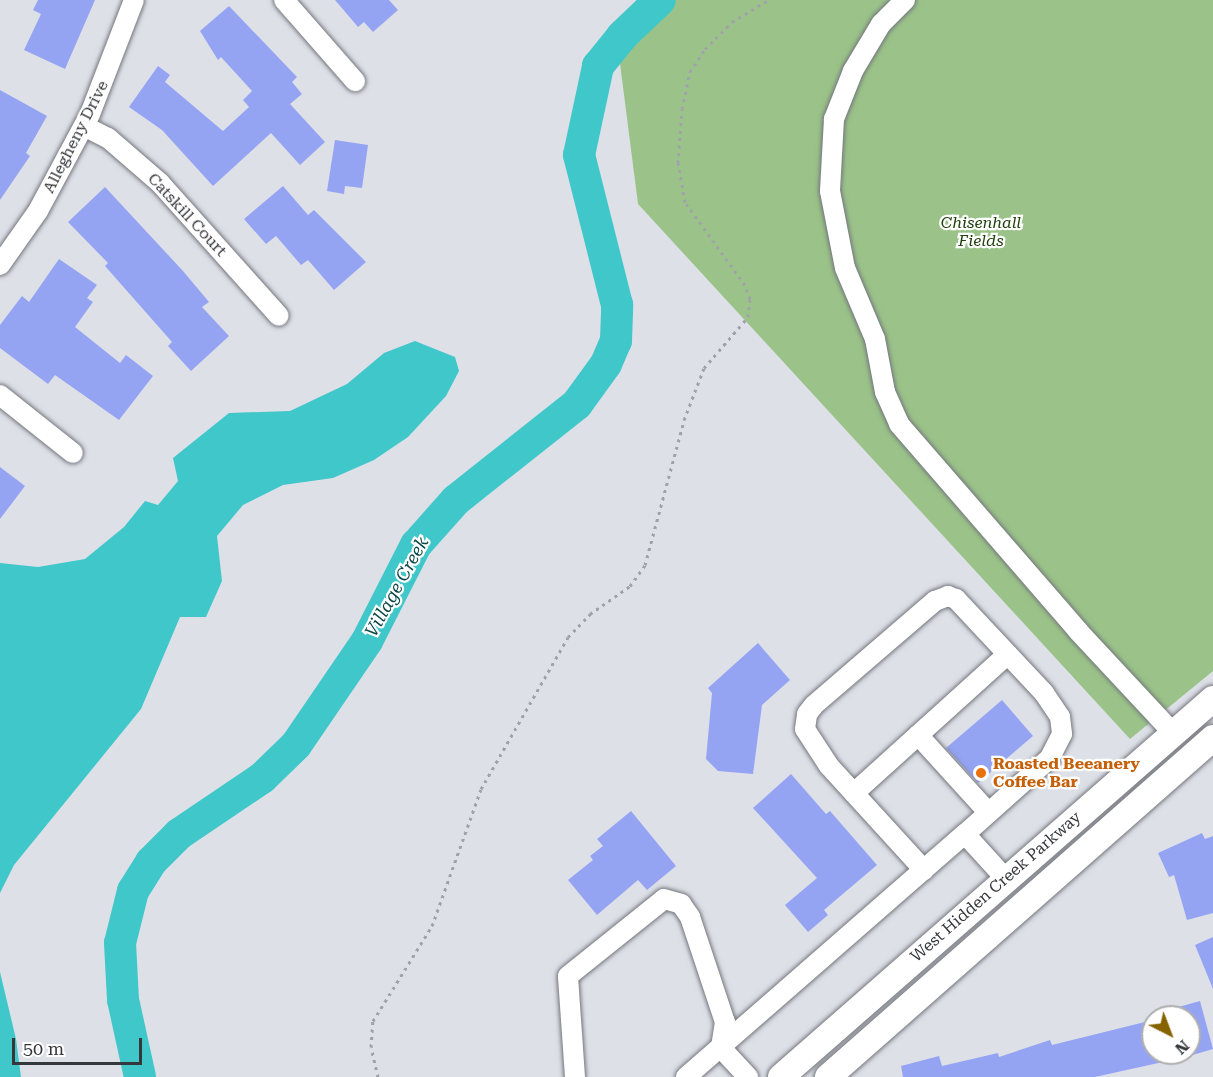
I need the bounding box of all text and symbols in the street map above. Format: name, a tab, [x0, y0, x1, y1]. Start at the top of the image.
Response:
street label: Allegheny Drive	[39, 78, 113, 196]
street label: Catskill Court	[144, 169, 230, 261]
park label: Chisenhall Fields	[941, 213, 1021, 251]
water label: Village Creek	[361, 533, 433, 641]
place label: Roasted Beeanery Coffee Bar	[993, 754, 1140, 792]
marker: Roasted Beeanery Coffee Bar	[974, 766, 988, 780]
street label: West Hidden Creek Parkway	[907, 808, 1085, 966]
north arrow	[1141, 1005, 1201, 1065]
scale bar	[15, 1026, 146, 1064]
text: N	[1171, 1036, 1193, 1058]
text: 50 m	[23, 1038, 64, 1059]

